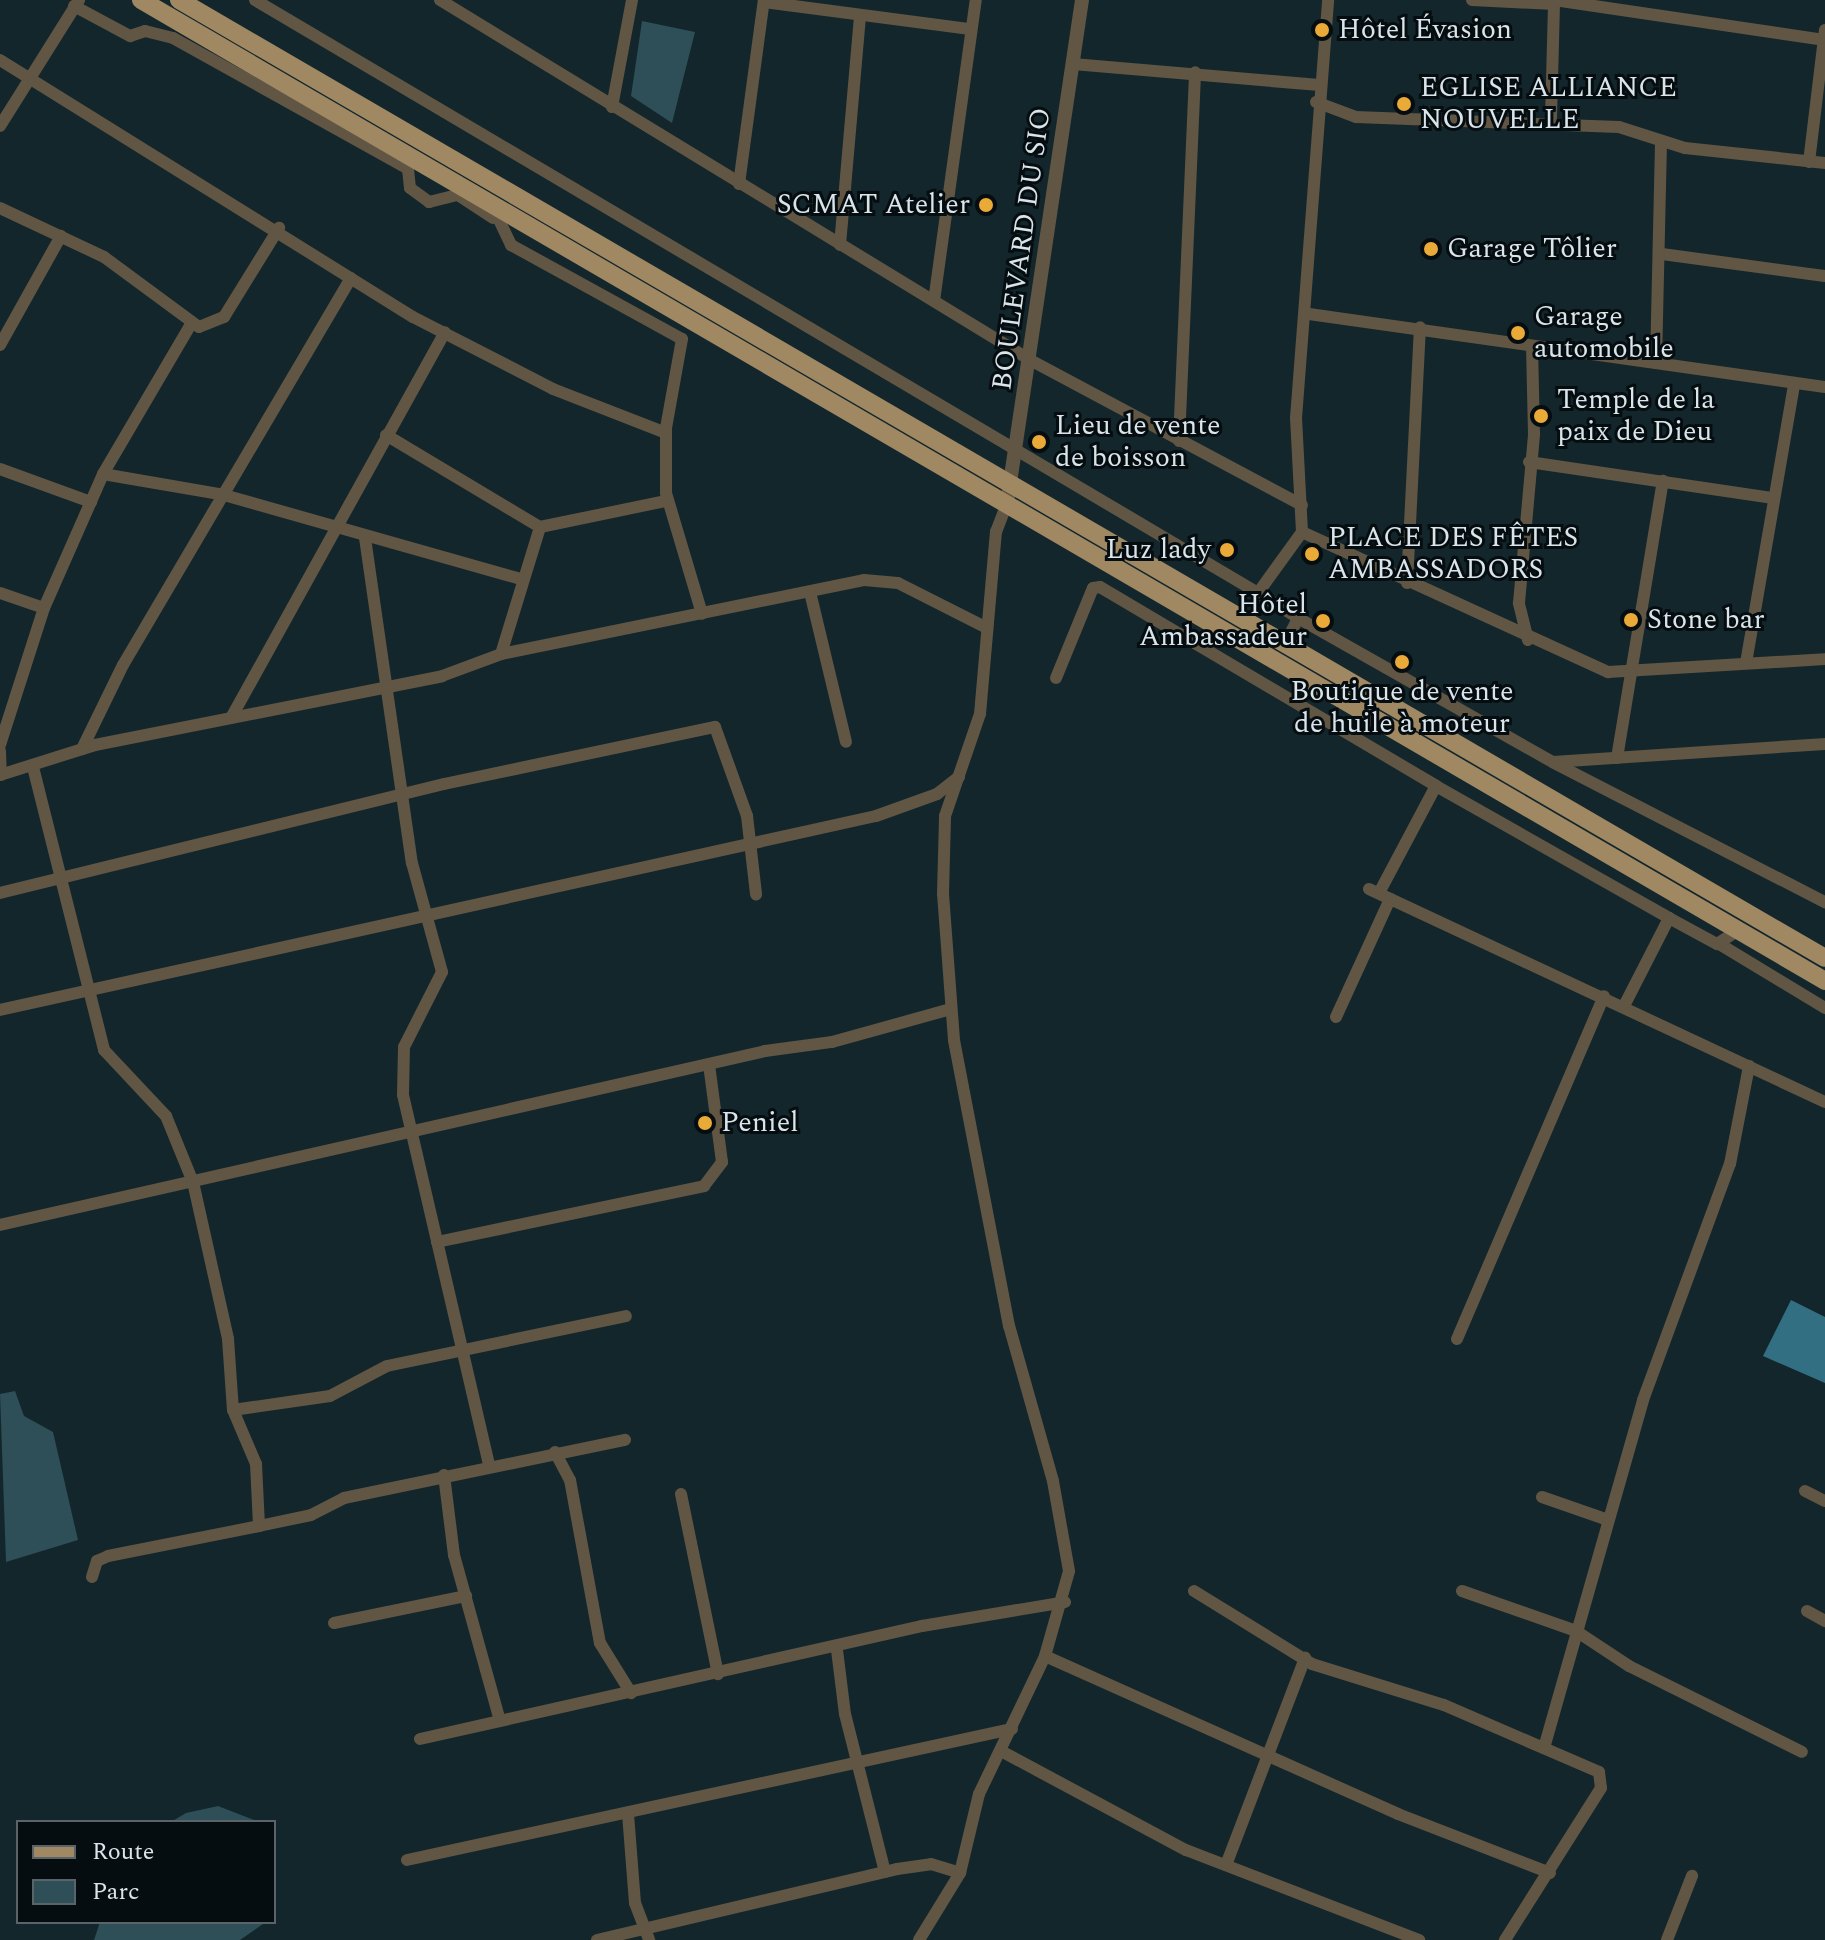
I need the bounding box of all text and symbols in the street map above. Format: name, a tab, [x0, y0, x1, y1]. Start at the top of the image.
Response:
place label: Hôtel Évasion	[1338, 13, 1512, 47]
marker: Hôtel Évasion	[1313, 21, 1331, 39]
place label: EGLISE ALLIANCE NOUVELLE	[1420, 71, 1677, 137]
marker: EGLISE ALLIANCE NOUVELLE	[1395, 95, 1413, 113]
street label: BOULEVARD DU SIO	[986, 106, 1058, 392]
place label: SCMAT Atelier	[777, 188, 970, 222]
marker: SCMAT Atelier	[977, 196, 995, 214]
place label: Garage Tôlier	[1447, 232, 1617, 266]
marker: Garage Tôlier	[1422, 240, 1440, 258]
place label: Garage automobile	[1534, 300, 1674, 366]
marker: Garage automobile	[1509, 324, 1527, 342]
place label: Temple de la paix de Dieu	[1557, 383, 1715, 449]
marker: Temple de la paix de Dieu	[1532, 407, 1550, 425]
place label: Lieu de vente de boisson	[1055, 409, 1221, 475]
marker: Lieu de vente de boisson	[1030, 433, 1048, 451]
place label: PLACE DES FÊTES AMBASSADORS	[1328, 521, 1578, 587]
place label: Luz lady	[1106, 533, 1211, 567]
marker: Luz lady	[1218, 541, 1236, 559]
marker: PLACE DES FÊTES AMBASSADORS	[1303, 545, 1321, 563]
place label: Hôtel Ambassadeur	[1139, 588, 1307, 654]
place label: Stone bar	[1647, 603, 1765, 637]
marker: Stone bar	[1622, 611, 1640, 629]
marker: Hôtel Ambassadeur	[1314, 612, 1332, 630]
marker: Boutique de vente de huile à moteur	[1393, 653, 1411, 671]
place label: Boutique de vente de huile à moteur	[1290, 675, 1514, 741]
place label: Peniel	[721, 1106, 799, 1140]
marker: Peniel	[696, 1114, 714, 1132]
legend	[16, 1820, 276, 1924]
text: Route	[92, 1834, 154, 1870]
text: Parc	[92, 1874, 140, 1910]

